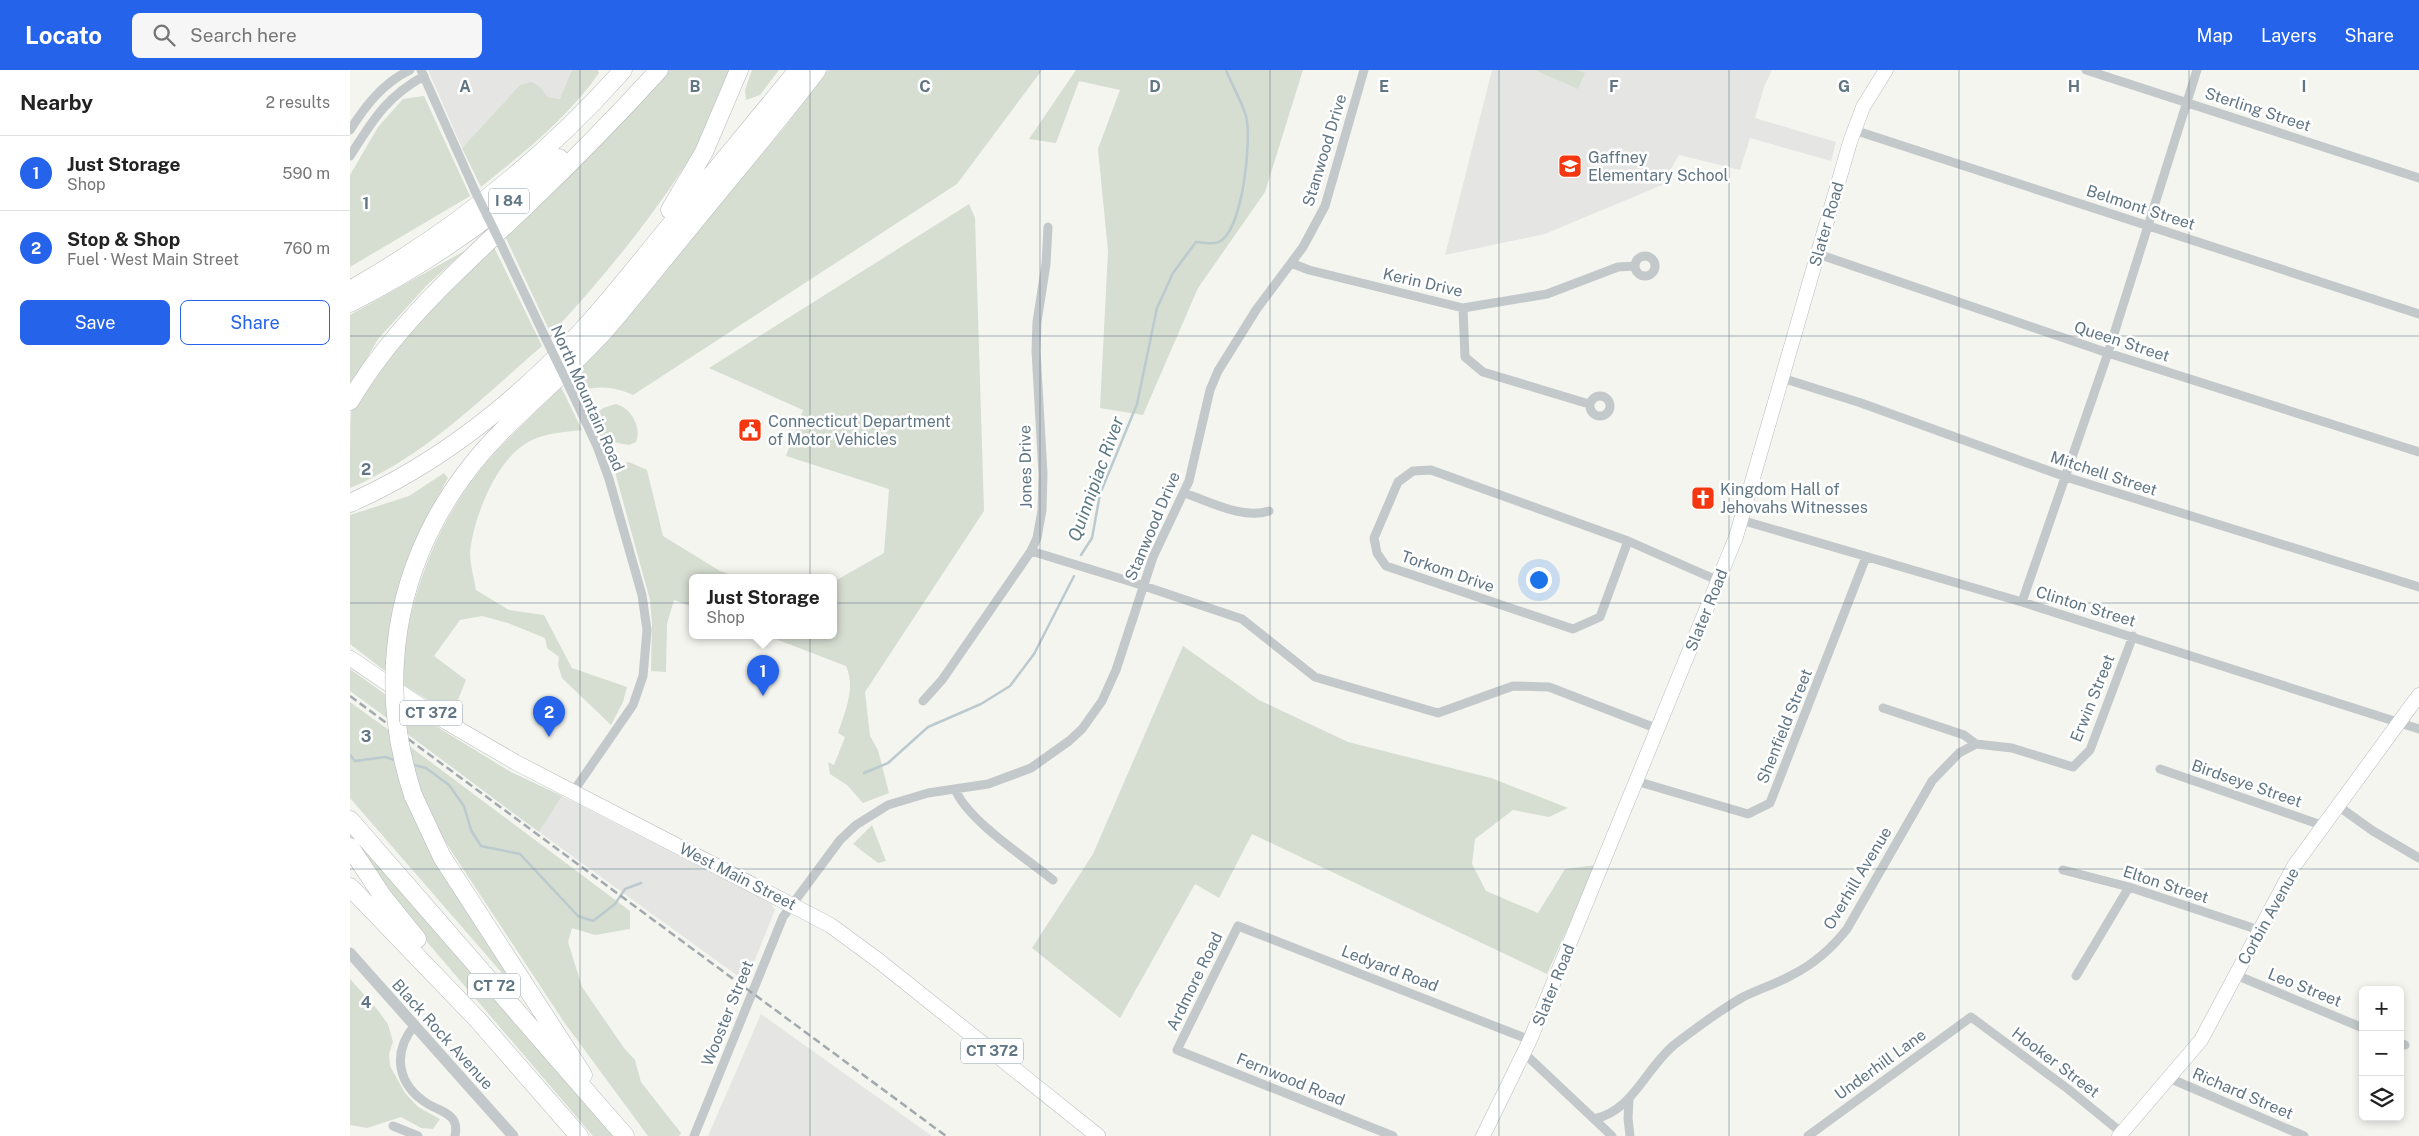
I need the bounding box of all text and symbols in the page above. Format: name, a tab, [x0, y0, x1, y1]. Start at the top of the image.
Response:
search box	[132, 13, 482, 58]
text: Locato	[25, 21, 102, 49]
icon: search	[150, 21, 178, 49]
text: Search here	[190, 24, 297, 46]
text: Map	[2197, 25, 2233, 46]
text: Layers	[2261, 25, 2317, 46]
text: Share	[2345, 25, 2394, 46]
text: A	[459, 77, 471, 96]
text: B	[690, 77, 701, 96]
text: C	[919, 77, 931, 96]
text: D	[1149, 77, 1161, 96]
text: E	[1379, 77, 1389, 96]
text: F	[1609, 77, 1619, 96]
text: G	[1838, 77, 1850, 96]
text: H	[2068, 77, 2080, 96]
text: I	[2302, 77, 2306, 96]
street label: Sterling Street	[2202, 83, 2313, 136]
text: Nearby	[20, 90, 93, 115]
street label: Stanwood Drive	[1298, 92, 1351, 209]
text: 2 results	[265, 93, 330, 112]
place label: Gaffney Elementary School	[1588, 148, 1729, 185]
text: Just Storage	[67, 153, 181, 175]
school or university icon: Gaffney Elementary School	[1557, 153, 1583, 179]
text: 1	[33, 164, 39, 183]
text: 590 m	[282, 164, 330, 183]
text: Shop	[67, 175, 106, 194]
street label: Slater Road	[1805, 180, 1848, 269]
street label: Belmont Street	[2084, 181, 2198, 234]
road number: I 84	[489, 188, 529, 214]
text: 1	[363, 194, 369, 213]
text: Stop & Shop	[67, 228, 180, 250]
text: 2	[31, 239, 41, 258]
text: 760 m	[283, 239, 330, 258]
text: Fuel · West Main Street	[67, 250, 239, 269]
street label: Kerin Drive	[1381, 264, 1465, 301]
button: Save	[20, 300, 170, 345]
button: Share	[180, 300, 330, 345]
street label: Queen Street	[2072, 317, 2172, 366]
street label: North Mountain Road	[547, 322, 628, 474]
place label: Connecticut Department of Motor Vehicles	[768, 412, 951, 449]
water label: Quinnipiac River	[1063, 413, 1128, 544]
public building icon: Connecticut Department of Motor Vehicles	[737, 417, 763, 443]
street label: Jones Drive	[1015, 425, 1036, 509]
street label: Mitchell Street	[2048, 447, 2160, 500]
text: 2	[361, 460, 371, 479]
street label: Stanwood Drive	[1121, 469, 1184, 584]
place label: Kingdom Hall of Jehovahs Witnesses	[1720, 480, 1868, 517]
church icon: Kingdom Hall of Jehovahs Witnesses	[1690, 485, 1716, 511]
street label: Torkom Drive	[1399, 547, 1497, 596]
street label: Slater Road	[1681, 566, 1732, 654]
your location	[1526, 567, 1552, 593]
popup	[689, 574, 837, 639]
street label: Clinton Street	[2034, 582, 2138, 631]
text: Just Storage	[706, 586, 820, 608]
text: Shop	[706, 608, 745, 627]
street label: Erwin Street	[2066, 652, 2119, 745]
pin: 1	[747, 655, 779, 696]
street label: Shenfield Street	[1753, 666, 1816, 786]
pin: 2	[533, 696, 565, 737]
road number: CT 372	[400, 700, 462, 726]
text: 3	[361, 727, 371, 746]
street label: Birdseye Street	[2189, 756, 2305, 811]
street label: Overhill Avenue	[1819, 823, 1896, 933]
street label: West Main Street	[676, 839, 799, 914]
street label: Elton Street	[2121, 862, 2211, 907]
street label: Corbin Avenue	[2234, 864, 2303, 968]
street label: Ardmore Road	[1162, 929, 1226, 1033]
street label: Ledyard Road	[1339, 941, 1441, 996]
street label: Slater Road	[1528, 941, 1579, 1029]
street label: Wooster Street	[698, 957, 757, 1069]
street label: Leo Street	[2265, 964, 2344, 1011]
road number: CT 72	[468, 974, 520, 998]
street label: Black Rock Avenue	[388, 975, 497, 1093]
map controls	[2359, 986, 2404, 1121]
button: +	[2359, 986, 2404, 1031]
text: 4	[361, 993, 372, 1012]
street label: Hooker Street	[2008, 1023, 2103, 1102]
street label: Underhill Lane	[1831, 1025, 1930, 1104]
button: −	[2359, 1031, 2404, 1076]
road number: CT 372	[961, 1038, 1023, 1064]
street label: Fernwood Road	[1234, 1049, 1348, 1110]
street label: Richard Street	[2190, 1064, 2296, 1123]
button: layers	[2359, 1076, 2404, 1121]

